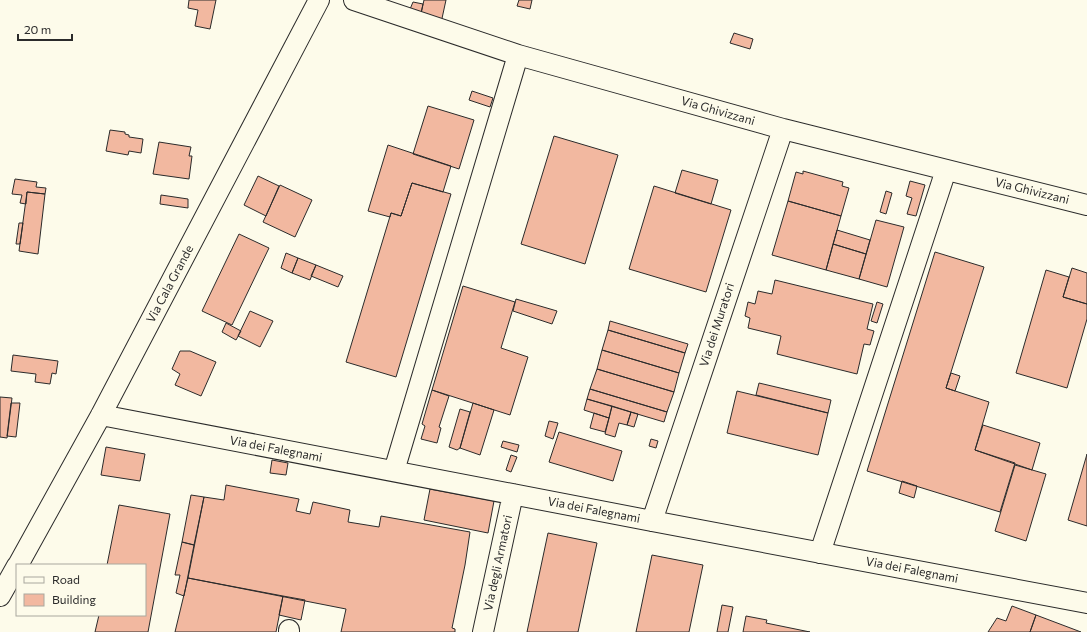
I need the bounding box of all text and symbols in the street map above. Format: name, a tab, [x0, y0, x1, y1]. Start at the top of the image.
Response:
scale bar	[18, 16, 72, 42]
text: 20 m	[24, 22, 51, 36]
street label: Via Ghivizzani	[680, 93, 757, 127]
street label: Via Ghivizzani	[994, 174, 1071, 206]
street label: Via Cala Grande	[143, 242, 195, 325]
street label: Via dei Muratori	[696, 281, 736, 368]
street label: Via dei Falegnami	[229, 432, 324, 464]
street label: Via dei Falegnami	[547, 493, 642, 525]
street label: Via degli Armatori	[480, 514, 514, 612]
street label: Via dei Falegnami	[865, 553, 960, 585]
legend	[16, 564, 146, 616]
text: Road	[52, 572, 80, 586]
text: Building	[52, 592, 96, 606]

